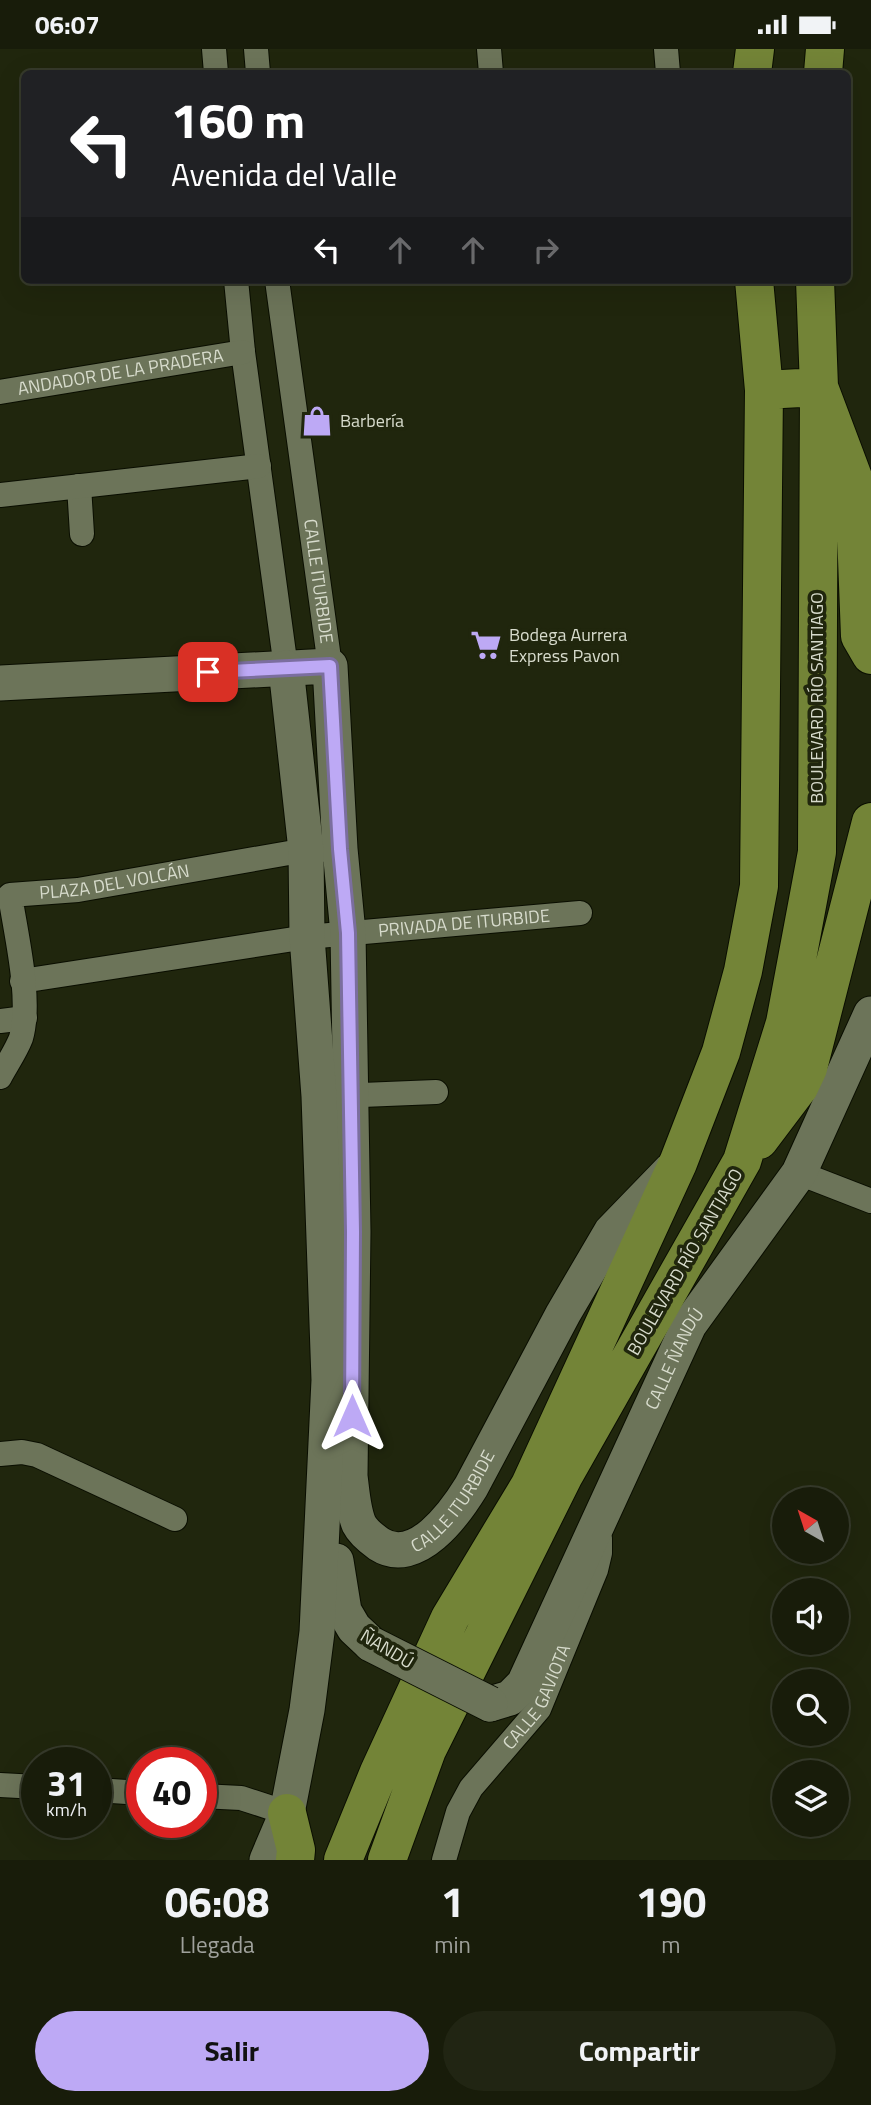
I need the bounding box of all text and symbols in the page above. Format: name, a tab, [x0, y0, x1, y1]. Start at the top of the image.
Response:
text: 06:07	[35, 5, 100, 44]
text: 160 m	[171, 82, 305, 157]
icon: left	[56, 98, 147, 189]
text: Avenida del Valle	[171, 150, 397, 198]
icon: left	[308, 231, 346, 269]
icon: ahead	[381, 231, 419, 269]
icon: ahead	[454, 231, 492, 269]
icon: right	[527, 231, 565, 269]
street label: ANDADOR DE LA PRADERA	[15, 341, 225, 402]
shop icon: Barbería	[300, 404, 334, 438]
place label: Barbería	[340, 407, 404, 434]
street label: CALLE ITURBIDE	[297, 517, 341, 645]
street label: BOULEVARD RÍO SANTIAGO	[803, 592, 830, 804]
place label: Bodega Aurrera Express Pavon	[509, 621, 627, 669]
supermarket icon: Bodega Aurrera Express Pavon	[469, 628, 503, 662]
pin	[178, 642, 238, 702]
icon: arrive	[189, 653, 227, 691]
street label: PLAZA DEL VOLCÁN	[38, 857, 192, 906]
street label: PRIVADA DE ITURBIDE	[377, 902, 551, 944]
street label: BOULEVARD RÍO SANTIAGO	[620, 1163, 749, 1360]
street label: CALLE ÑANDÚ	[638, 1302, 710, 1414]
position arrow	[315, 1379, 389, 1453]
street label: CALLE ITURBIDE	[406, 1445, 501, 1559]
north arrow	[772, 1487, 849, 1565]
map controls	[772, 1487, 849, 1837]
button: sound	[772, 1578, 849, 1655]
street label: ÑANDÚ	[355, 1622, 419, 1675]
street label: CALLE GAVIOTA	[496, 1640, 577, 1755]
button: search	[772, 1669, 849, 1746]
speed limit sign: 40	[126, 1747, 217, 1838]
text: 31	[47, 1756, 86, 1810]
button: layers	[772, 1760, 849, 1837]
text: km/h	[46, 1796, 87, 1823]
text: 06:08	[165, 1869, 270, 1933]
text: 1	[441, 1869, 464, 1933]
text: 190	[636, 1869, 706, 1933]
text: Llegada	[180, 1927, 255, 1962]
text: min	[434, 1927, 471, 1962]
text: m	[661, 1927, 681, 1962]
button: Salir	[35, 2011, 429, 2091]
button: Compartir	[443, 2011, 836, 2091]

